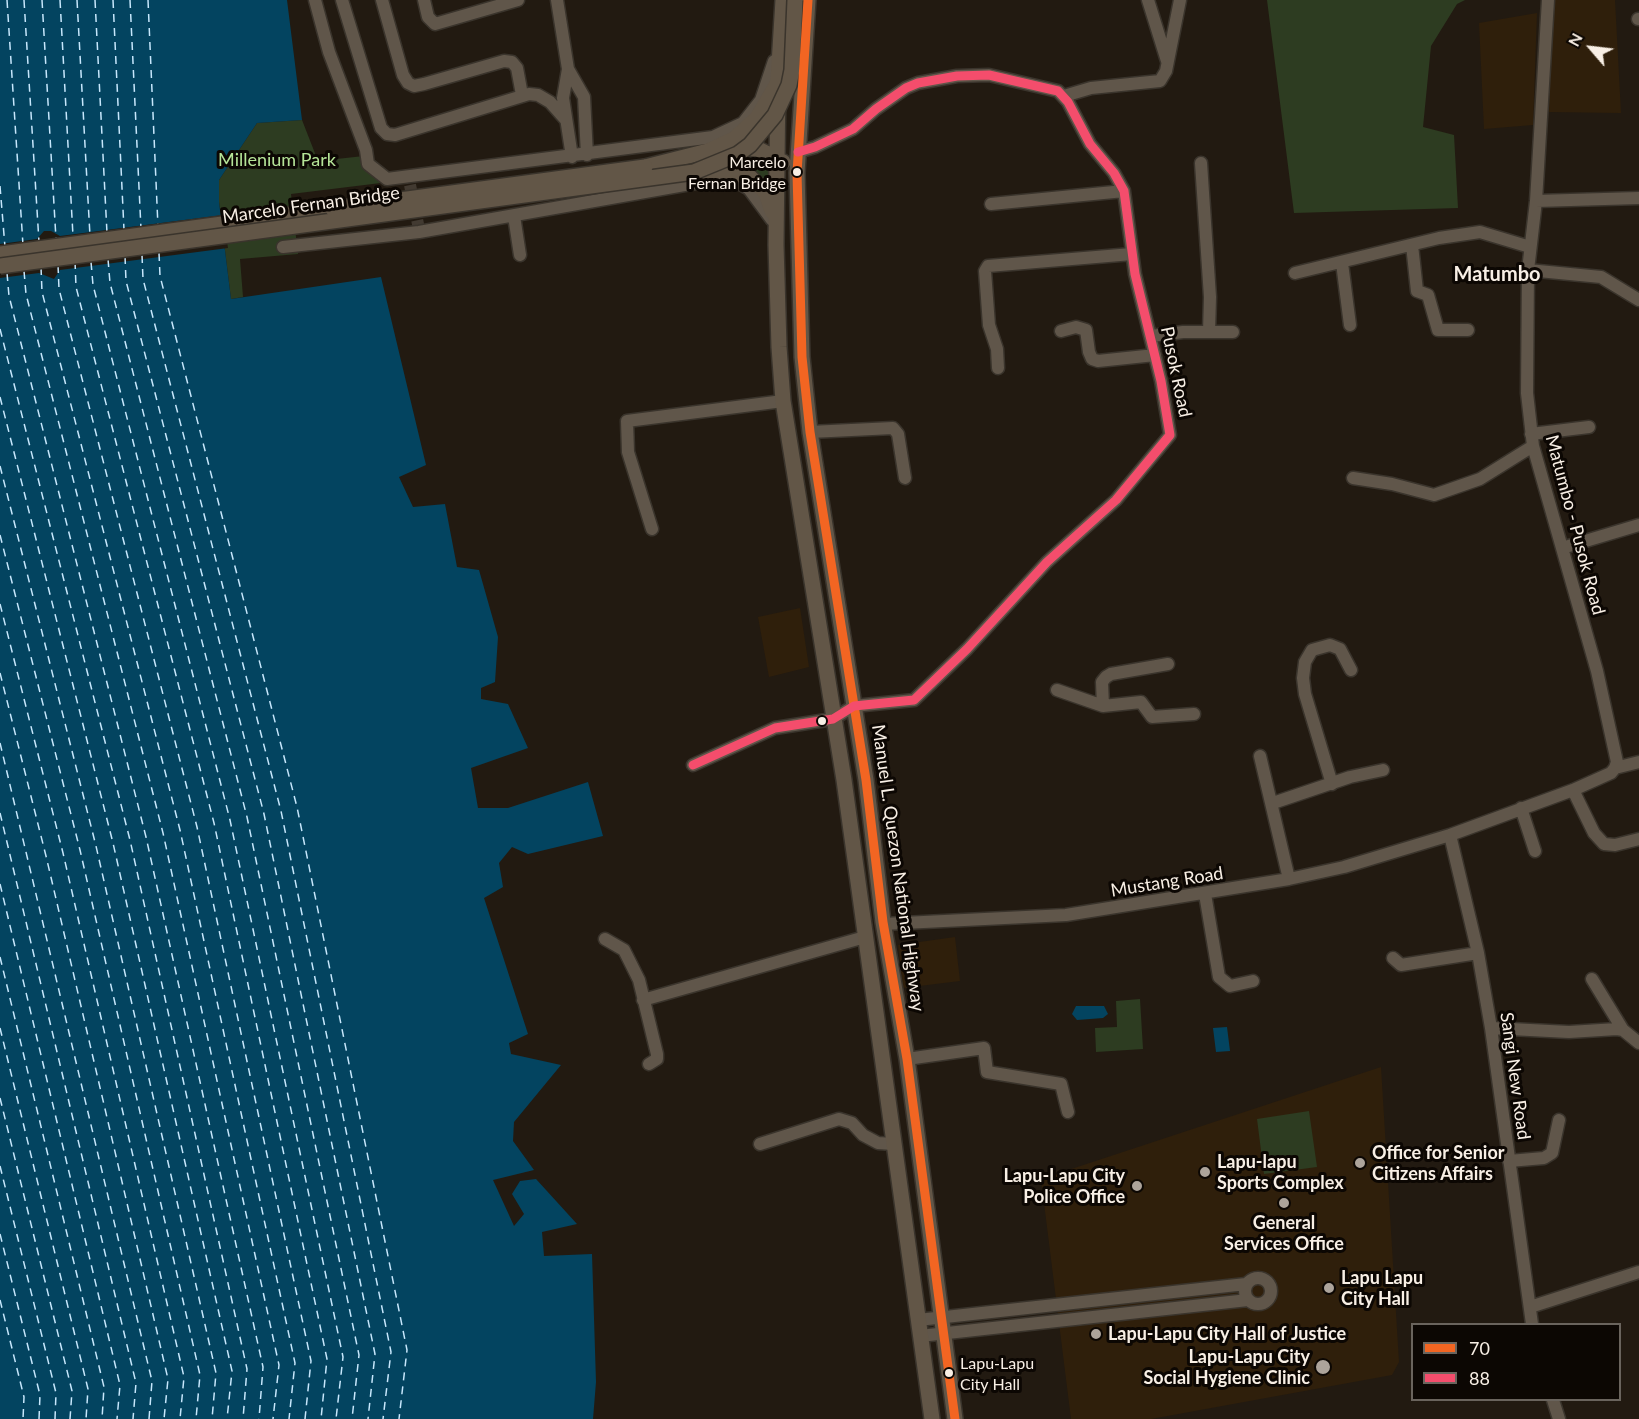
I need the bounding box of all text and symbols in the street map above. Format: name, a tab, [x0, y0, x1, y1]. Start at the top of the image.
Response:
north arrow	[1561, 18, 1621, 78]
text: N	[1563, 29, 1586, 49]
park label: Millenium Park	[218, 149, 336, 171]
place label: Marcelo Fernan Bridge	[688, 153, 786, 191]
marker: Marcelo Fernan Bridge	[791, 166, 803, 178]
street label: Marcelo Fernan Bridge	[221, 182, 401, 228]
district label: Matumbo	[1454, 263, 1540, 287]
street label: Pusok Road	[1156, 325, 1196, 419]
street label: Matumbo - Pusok Road	[1541, 433, 1609, 617]
unlabelled marker	[816, 715, 828, 727]
street label: Manuel L. Quezon National Highway	[867, 723, 929, 1013]
street label: Mustang Road	[1109, 862, 1225, 902]
street label: Sangi New Road	[1495, 1011, 1535, 1141]
place label: Office for Senior Citizens Affairs	[1372, 1142, 1504, 1184]
place label: Lapu-lapu Sports Complex	[1217, 1151, 1344, 1194]
marker: Office for Senior Citizens Affairs	[1353, 1156, 1367, 1170]
place label: Lapu-Lapu City Police Office	[1004, 1165, 1125, 1208]
marker: Lapu-lapu Sports Complex	[1198, 1165, 1212, 1179]
marker: Lapu-Lapu City Police Office	[1130, 1179, 1144, 1193]
marker: General Services Office	[1277, 1196, 1291, 1210]
place label: General Services Office	[1224, 1212, 1344, 1254]
place label: Lapu Lapu City Hall	[1341, 1267, 1423, 1310]
marker: Lapu Lapu City Hall	[1322, 1281, 1336, 1295]
place label: Lapu-Lapu City Hall of Justice	[1108, 1323, 1346, 1345]
legend	[1411, 1323, 1621, 1401]
marker: Lapu-Lapu City Hall of Justice	[1089, 1327, 1103, 1341]
text: 70	[1469, 1337, 1490, 1359]
place label: Lapu-Lapu City Social Hygiene Clinic	[1143, 1346, 1310, 1388]
place label: Lapu-Lapu City Hall	[960, 1354, 1034, 1392]
marker: Lapu-Lapu City Social Hygiene Clinic	[1314, 1358, 1332, 1376]
marker: Lapu-Lapu City Hall	[943, 1367, 955, 1379]
text: 88	[1469, 1367, 1490, 1389]

